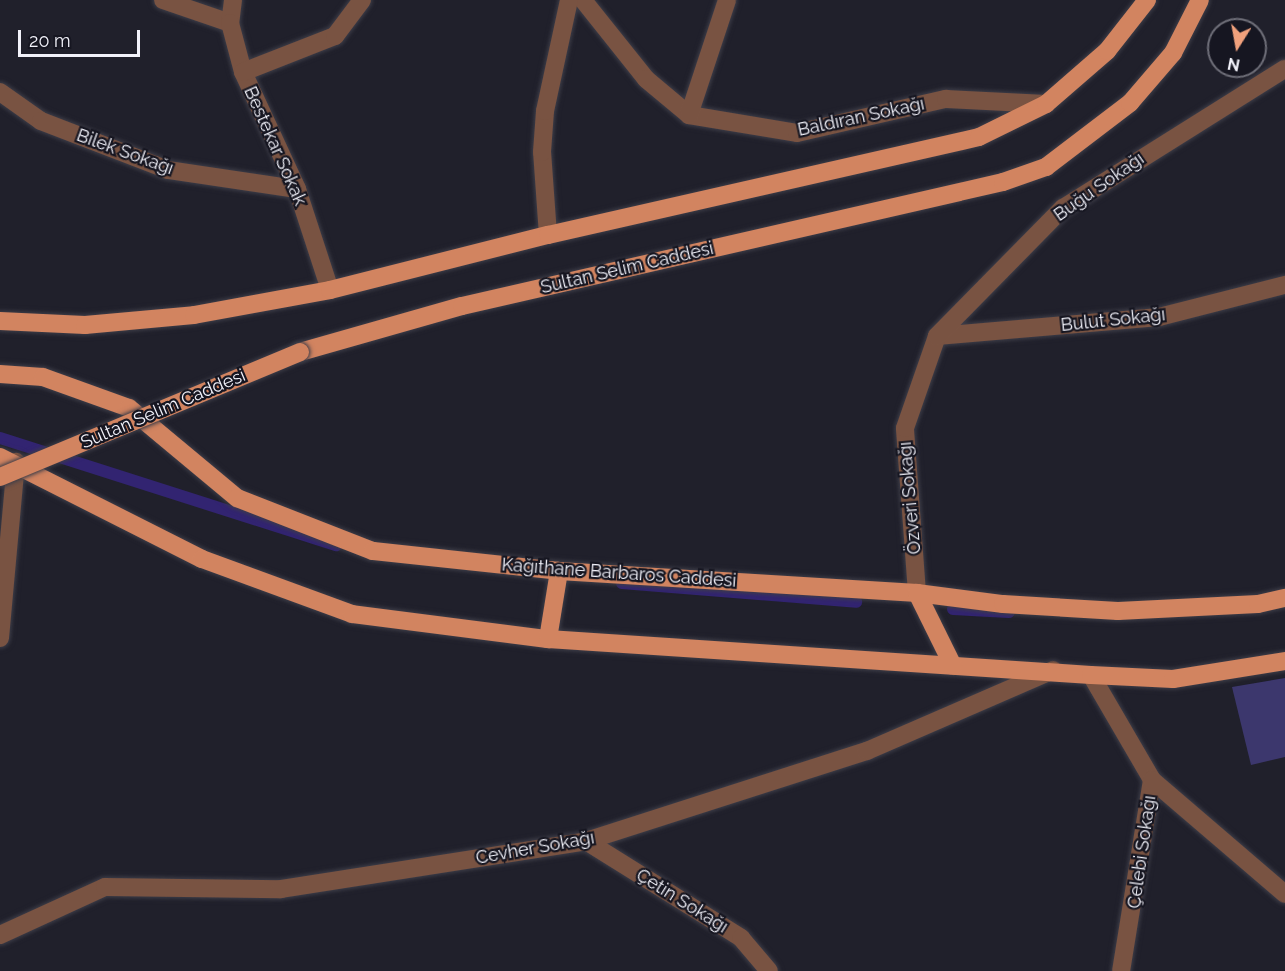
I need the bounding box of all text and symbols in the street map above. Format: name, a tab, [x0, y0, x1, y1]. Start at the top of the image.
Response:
scale bar	[21, 18, 142, 56]
north arrow	[1207, 18, 1267, 78]
text: 20 m	[29, 30, 71, 51]
text: N	[1226, 54, 1242, 75]
street label: Bestekar Sokak	[239, 83, 311, 209]
street label: Baldıran Sokağı	[796, 93, 926, 141]
street label: Bilek Sokağı	[74, 124, 176, 180]
street label: Buğu Sokağı	[1050, 148, 1148, 226]
street label: Sultan Selim Caddesi	[539, 238, 715, 298]
street label: Bulut Sokağı	[1060, 304, 1166, 336]
street label: Sultan Selim Caddesi	[77, 365, 249, 453]
street label: Özveri Sokağı	[894, 441, 926, 555]
street label: Kağıthane Barbaros Caddesi	[501, 554, 737, 592]
street label: Çelebi Sokağı	[1123, 794, 1161, 910]
street label: Cevher Sokağı	[474, 827, 596, 869]
street label: Çetin Sokağı	[632, 864, 732, 938]

